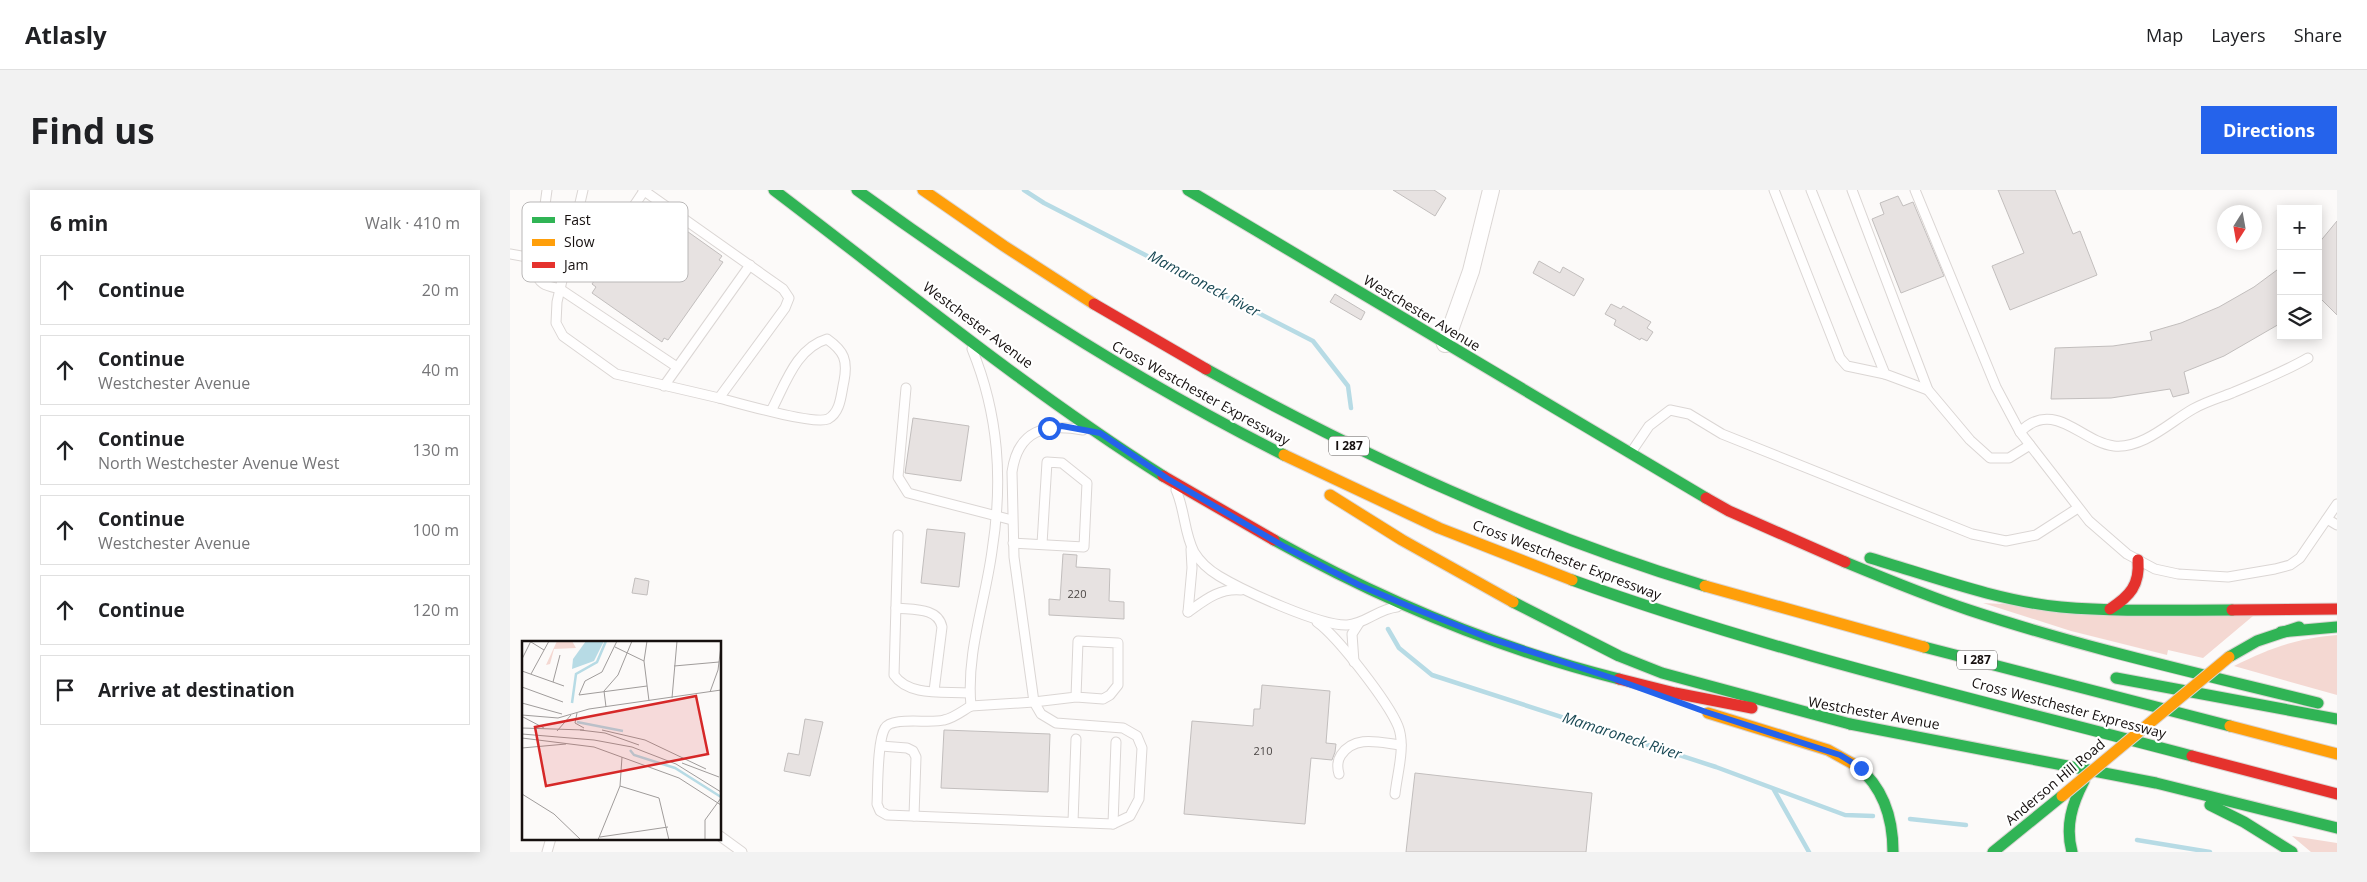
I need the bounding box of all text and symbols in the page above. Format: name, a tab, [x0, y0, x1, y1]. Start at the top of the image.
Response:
text: Atlasly	[25, 18, 107, 51]
text: Map	[2146, 23, 2183, 47]
text: Layers	[2211, 23, 2266, 47]
text: Share	[2294, 23, 2342, 47]
button: Directions	[2201, 106, 2337, 154]
text: Find us	[30, 107, 155, 154]
legend	[522, 202, 688, 282]
north arrow	[2217, 205, 2262, 250]
map controls	[2277, 205, 2322, 340]
button: +	[2277, 205, 2322, 250]
text: 6 min	[50, 209, 108, 237]
text: Fast	[564, 210, 591, 229]
text: Walk · 410 m	[365, 212, 460, 234]
text: Slow	[564, 232, 595, 251]
water label: Mamaroneck River	[1145, 245, 1265, 322]
button: −	[2277, 250, 2322, 295]
text: Jam	[562, 255, 589, 274]
street label: Westchester Avenue	[1360, 270, 1484, 355]
icon: ahead	[51, 276, 79, 304]
text: Continue	[98, 277, 185, 303]
street label: Westchester Avenue	[919, 277, 1037, 372]
text: 20 m	[422, 279, 459, 301]
button: layers	[2277, 295, 2322, 340]
street label: Cross Westchester Expressway	[1109, 336, 1294, 450]
text: Continue	[98, 346, 185, 372]
icon: ahead	[51, 356, 79, 384]
text: 40 m	[422, 359, 459, 381]
text: Westchester Avenue	[98, 372, 250, 394]
route start	[1038, 417, 1061, 440]
text: Continue	[98, 426, 185, 452]
icon: ahead	[51, 436, 79, 464]
road number: I 287	[1329, 437, 1369, 456]
text: 130 m	[413, 439, 459, 461]
text: North Westchester Avenue West	[98, 452, 339, 474]
text: Continue	[98, 506, 185, 532]
street label: Cross Westchester Expressway	[1470, 515, 1665, 605]
icon: ahead	[51, 516, 79, 544]
text: 100 m	[413, 519, 459, 541]
text: Westchester Avenue	[98, 532, 250, 554]
house number: 220	[1068, 586, 1086, 601]
icon: ahead	[51, 596, 79, 624]
text: Continue	[98, 597, 185, 623]
text: 120 m	[413, 599, 459, 621]
inset map	[522, 641, 721, 840]
road number: I 287	[1957, 650, 1997, 670]
street label: Cross Westchester Expressway	[1970, 672, 2169, 743]
icon: arrive	[51, 676, 79, 704]
text: Arrive at destination	[98, 677, 295, 703]
street label: Westchester Avenue	[1807, 692, 1941, 733]
water label: Mamaroneck River	[1560, 706, 1685, 764]
street label: Anderson Hill Road	[2001, 734, 2109, 829]
house number: 210	[1254, 743, 1272, 758]
route end	[1850, 757, 1873, 780]

